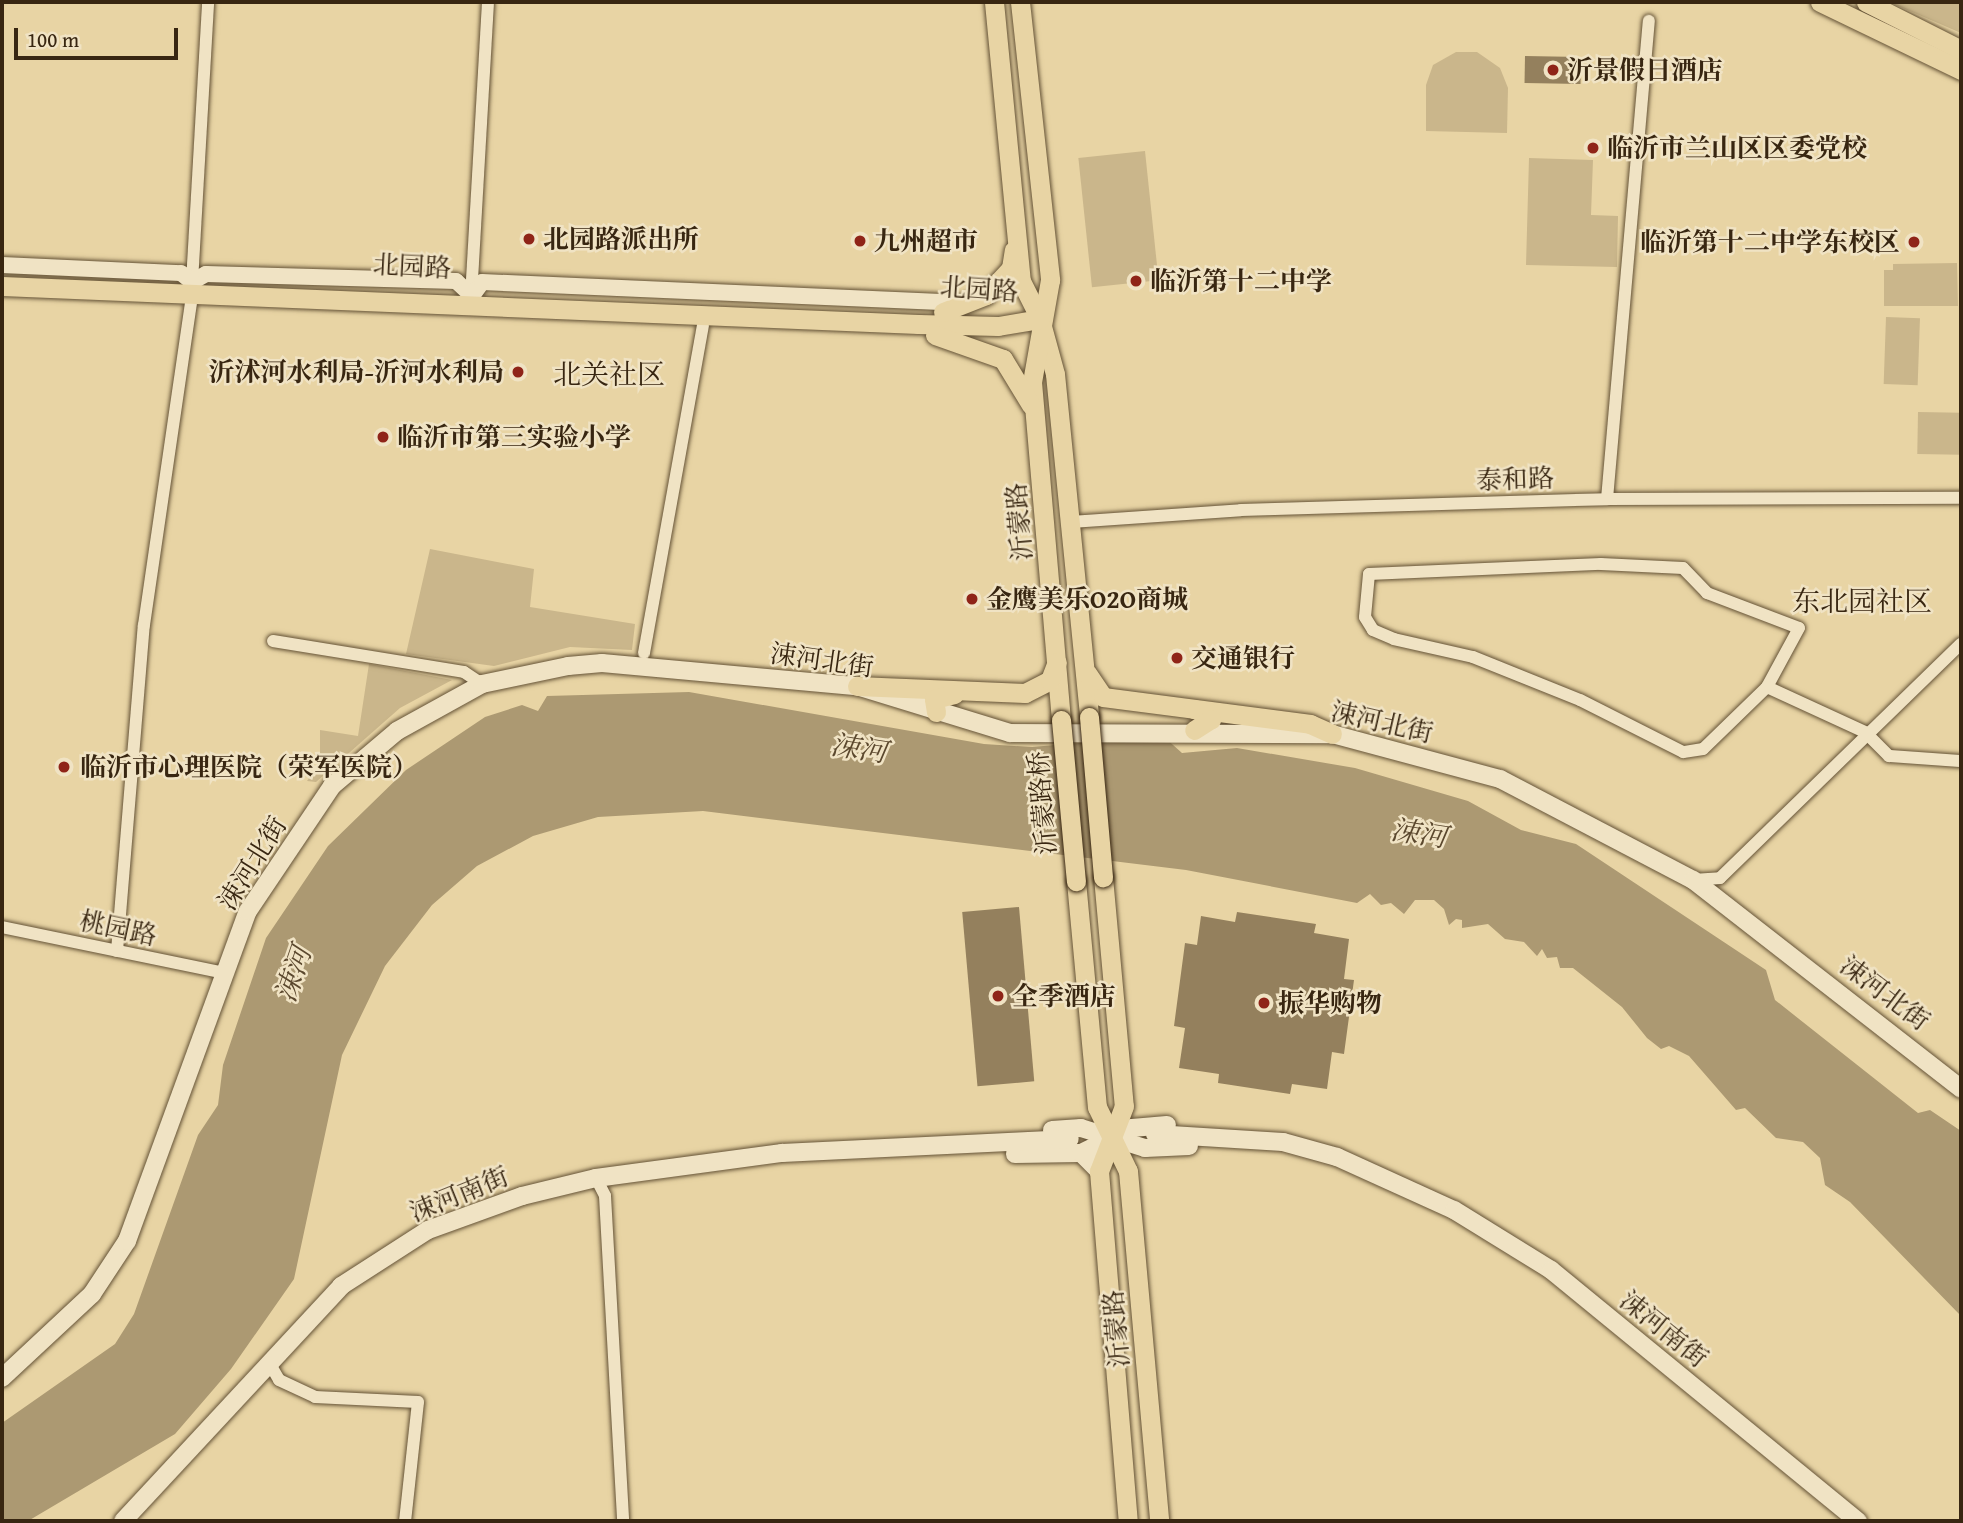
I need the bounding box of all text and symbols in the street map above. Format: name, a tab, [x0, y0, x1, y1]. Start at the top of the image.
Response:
scale bar	[18, 14, 182, 58]
text: 100 m	[27, 24, 79, 55]
place label: 沂景假日酒店	[1567, 54, 1723, 86]
marker: 沂景假日酒店	[1545, 62, 1561, 78]
place label: 临沂市兰山区区委党校	[1607, 132, 1867, 164]
marker: 临沂市兰山区区委党校	[1585, 140, 1601, 156]
place label: 北园路派出所	[543, 223, 699, 255]
place label: 九州超市	[874, 225, 978, 257]
place label: 临沂第十二中学东校区	[1640, 226, 1900, 258]
marker: 北园路派出所	[521, 231, 537, 247]
marker: 九州超市	[852, 233, 868, 249]
marker: 临沂第十二中学东校区	[1906, 234, 1922, 250]
street label: 北园路	[372, 248, 452, 284]
place label: 临沂第十二中学	[1150, 265, 1332, 297]
street label: 北园路	[939, 271, 1019, 307]
marker: 临沂第十二中学	[1128, 273, 1144, 289]
place label: 沂沭河水利局-沂河水利局	[209, 356, 504, 388]
district label: 北关社区	[553, 357, 665, 391]
marker: 沂沭河水利局-沂河水利局	[510, 364, 526, 380]
place label: 临沂市第三实验小学	[397, 421, 631, 453]
marker: 临沂市第三实验小学	[375, 429, 391, 445]
street label: 泰和路	[1475, 462, 1555, 496]
street label: 沂蒙路	[1000, 482, 1038, 562]
place label: 金鹰美乐O2O商城	[986, 583, 1188, 615]
district label: 东北园社区	[1792, 584, 1932, 618]
marker: 金鹰美乐O2O商城	[964, 591, 980, 607]
street label: 涑河北街	[768, 637, 876, 683]
place label: 交通银行	[1191, 642, 1295, 674]
marker: 交通银行	[1169, 650, 1185, 666]
street label: 涑河北街	[1328, 695, 1436, 749]
water label: 涑河	[829, 727, 889, 769]
street label: 沂蒙路桥	[1022, 750, 1062, 856]
place label: 临沂市心理医院（荣军医院）	[80, 751, 418, 783]
marker: 临沂市心理医院（荣军医院）	[54, 757, 74, 777]
street label: 涑河北街	[211, 811, 293, 915]
water label: 涑河	[1389, 812, 1449, 854]
street label: 桃园路	[77, 905, 159, 951]
water label: 涑河	[268, 942, 318, 1006]
street label: 涑河北街	[1834, 949, 1936, 1037]
place label: 全季酒店	[1012, 980, 1116, 1012]
place label: 振华购物	[1278, 987, 1382, 1019]
marker: 全季酒店	[990, 988, 1006, 1004]
marker: 振华购物	[1256, 995, 1272, 1011]
street label: 涑河南街	[405, 1160, 513, 1228]
street label: 涑河南街	[1614, 1284, 1714, 1374]
street label: 沂蒙路	[1097, 1289, 1135, 1369]

